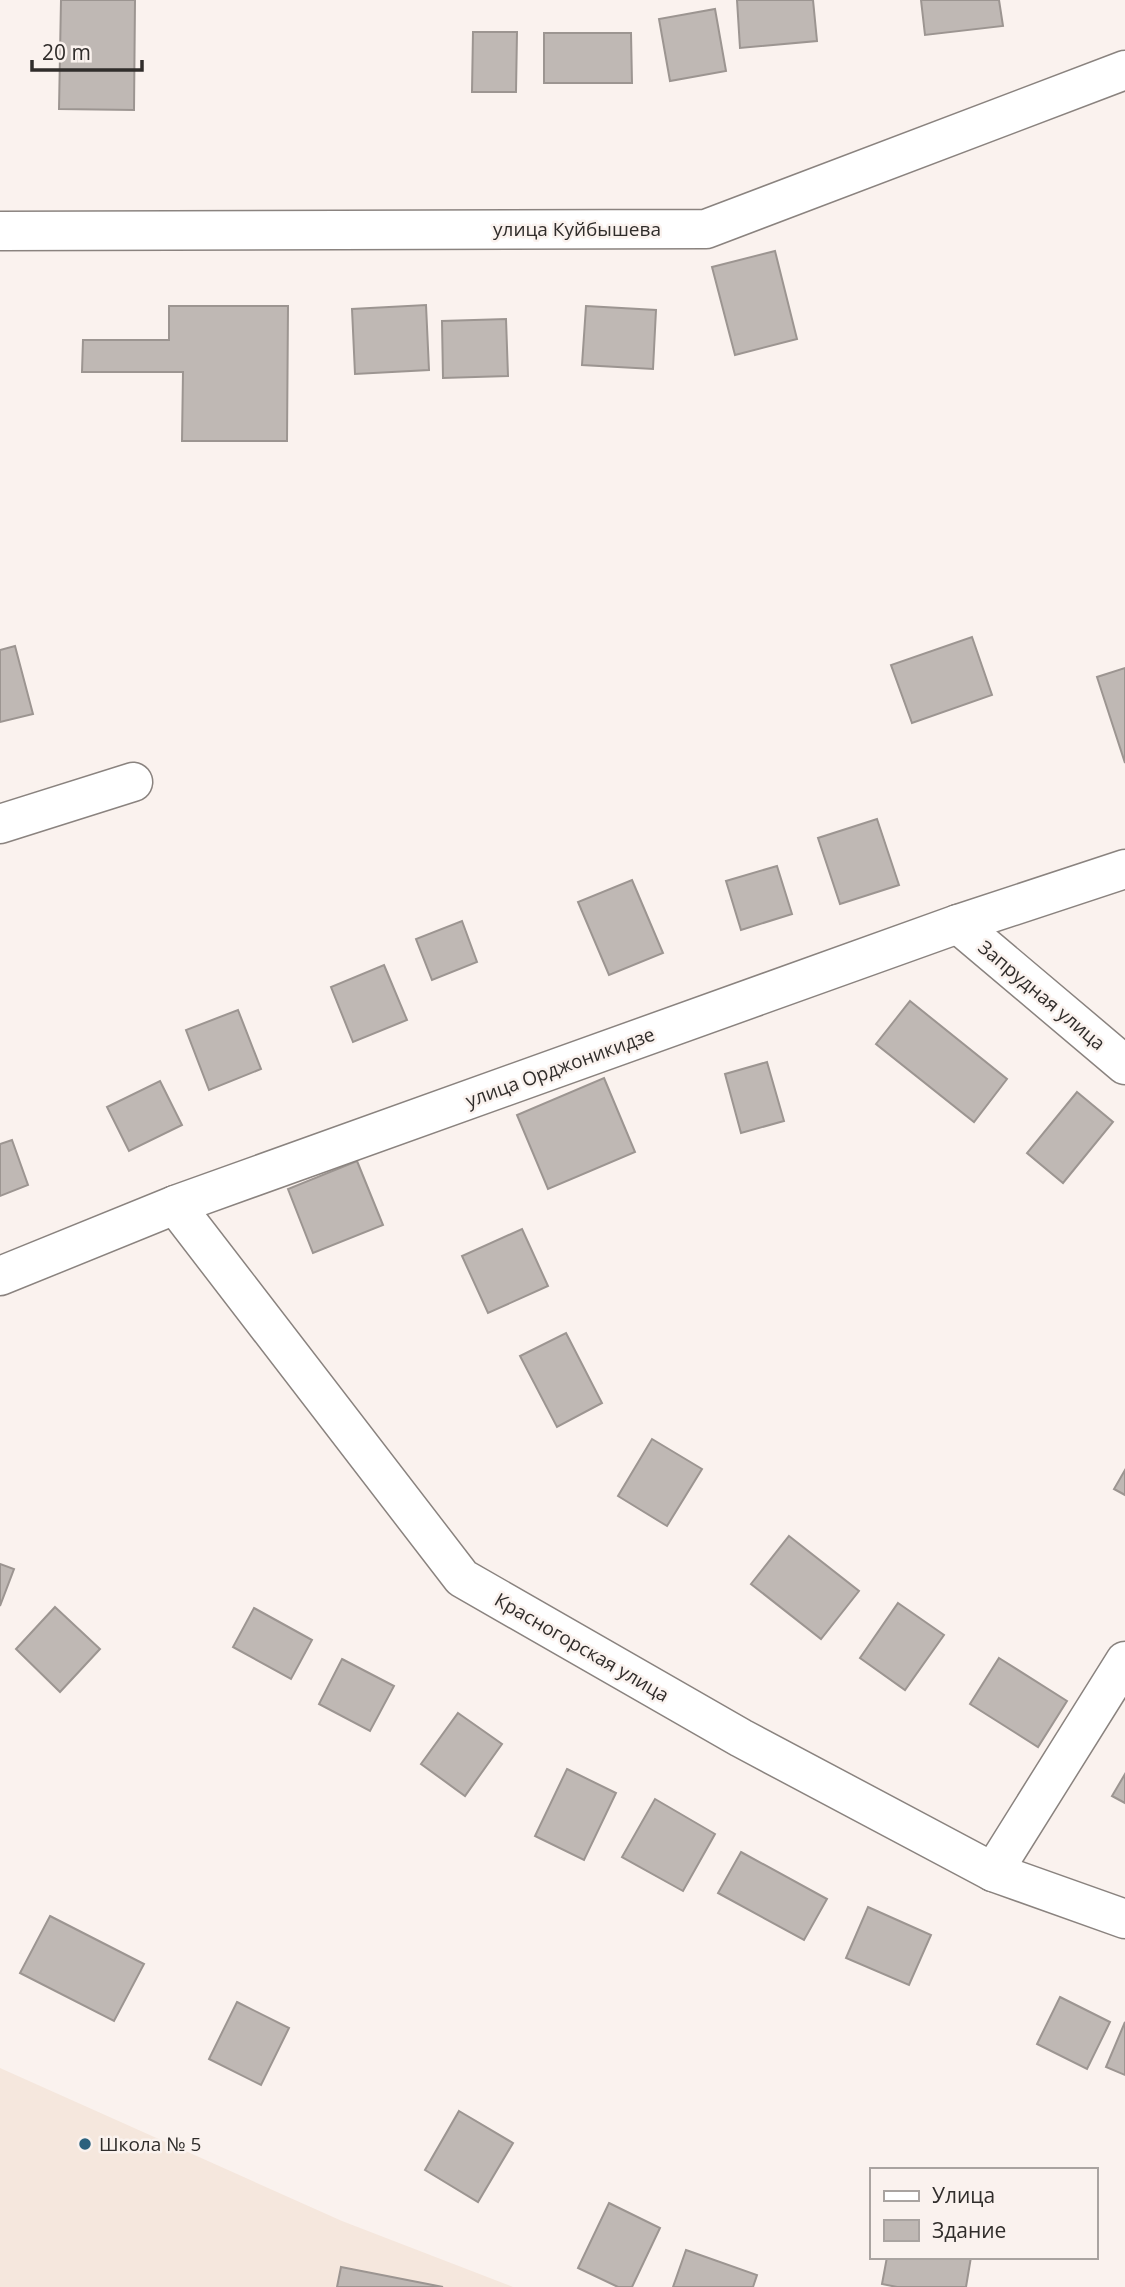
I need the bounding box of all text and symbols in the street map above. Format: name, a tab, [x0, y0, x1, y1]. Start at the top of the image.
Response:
scale bar	[32, 28, 142, 72]
text: 20 m	[42, 38, 91, 66]
street label: улица Куйбышева	[493, 216, 661, 242]
street label: Запрудная улица	[973, 934, 1111, 1056]
street label: улица Орджоникидзе	[462, 1021, 658, 1113]
street label: Красногорская улица	[490, 1586, 674, 1708]
place label: Школа № 5	[99, 2131, 201, 2157]
marker: Школа № 5	[77, 2136, 93, 2152]
legend	[870, 2168, 1097, 2259]
text: Улица	[932, 2181, 995, 2209]
text: Здание	[932, 2216, 1006, 2244]

